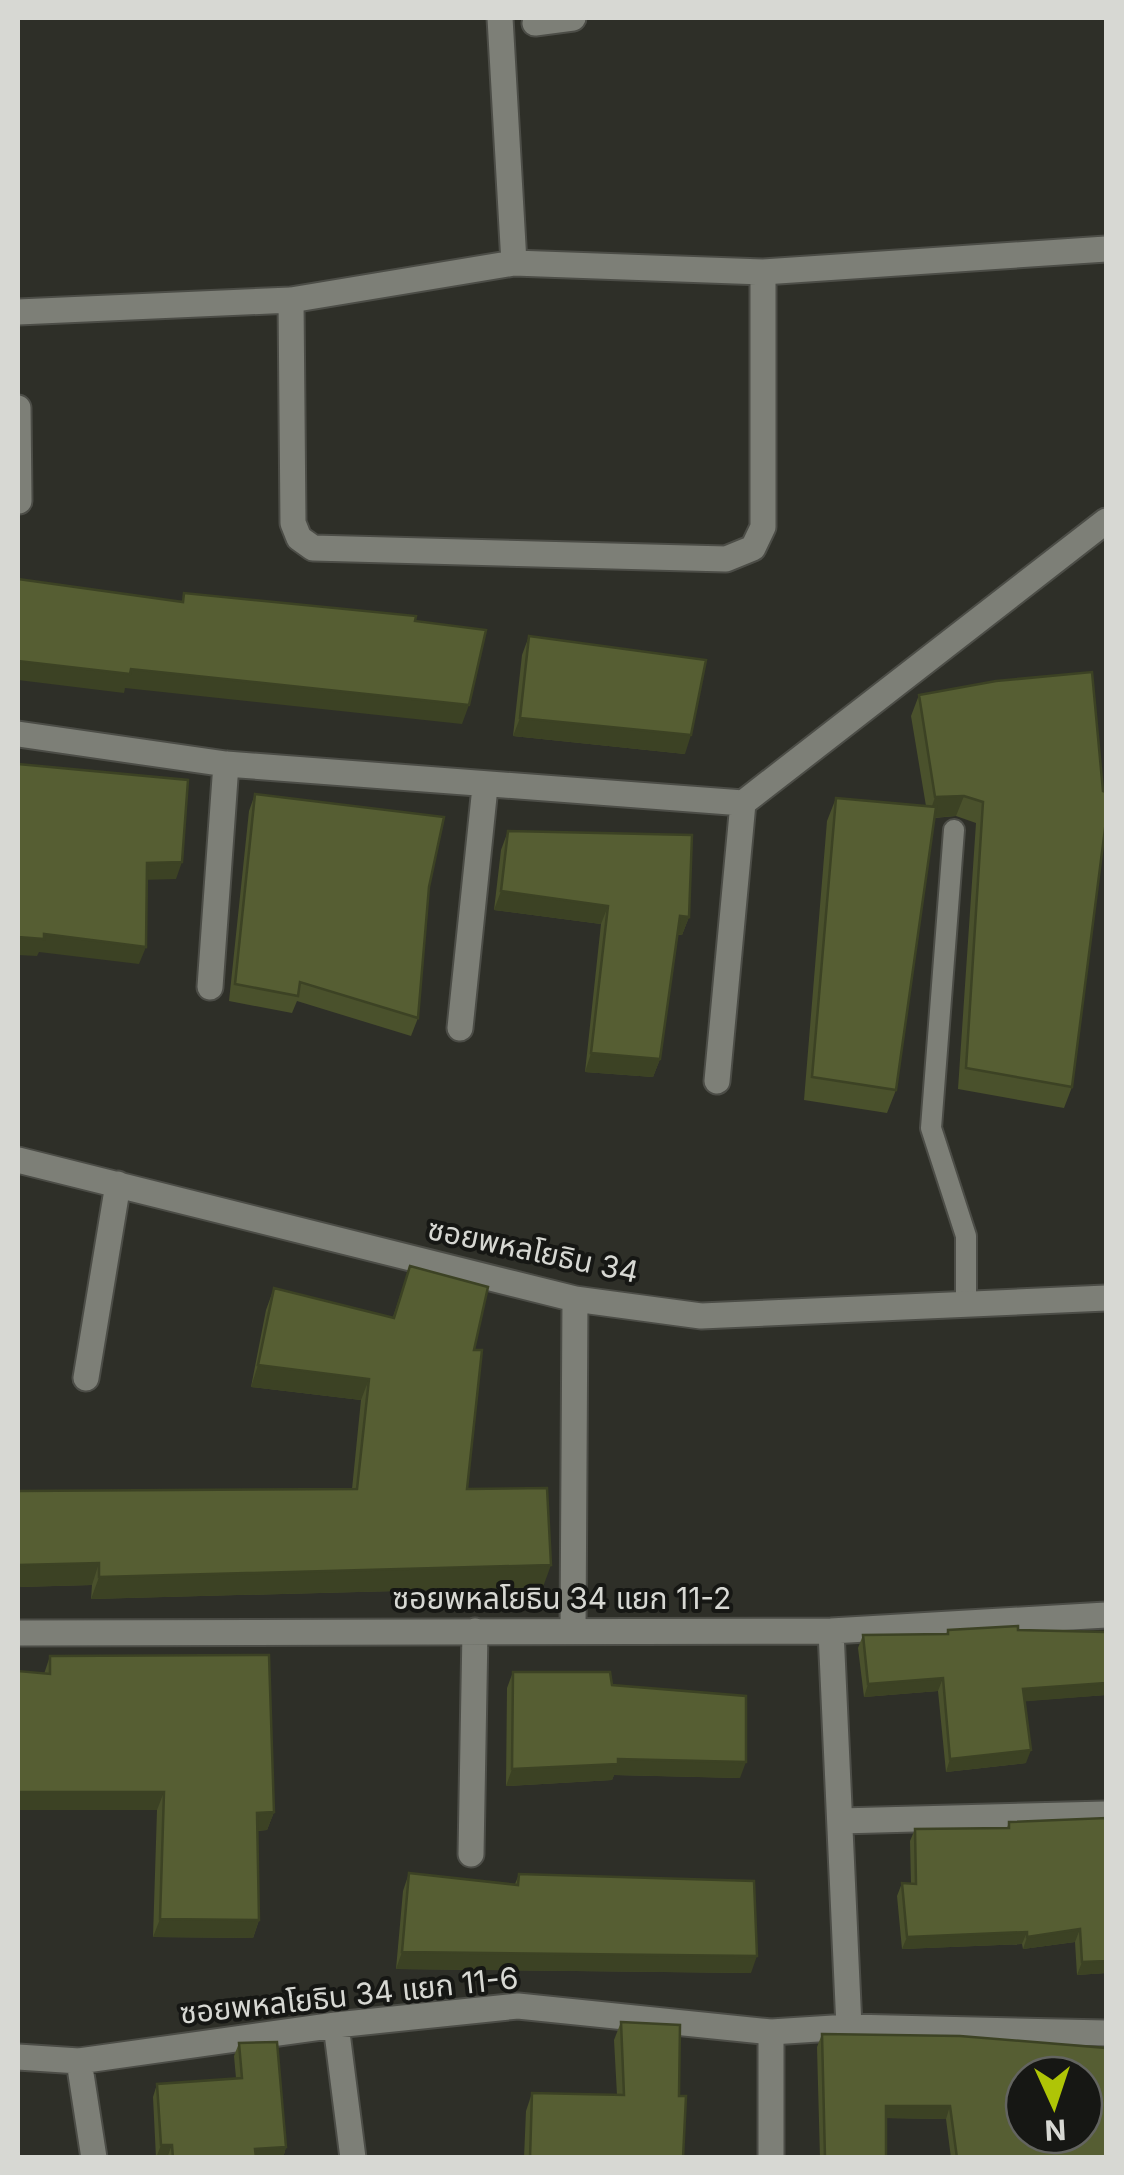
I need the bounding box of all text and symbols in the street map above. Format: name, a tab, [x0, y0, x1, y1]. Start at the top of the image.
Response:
street label: ซอยพหลโยธิน 34	[425, 1210, 642, 1290]
street label: ซอยพหลโยธิน 34 แยก 11-2	[393, 1580, 731, 1616]
street label: ซอยพหลโยธิน 34 แยก 11-6	[178, 1959, 520, 2031]
north arrow	[1004, 2055, 1104, 2155]
text: N	[1044, 2112, 1067, 2148]

